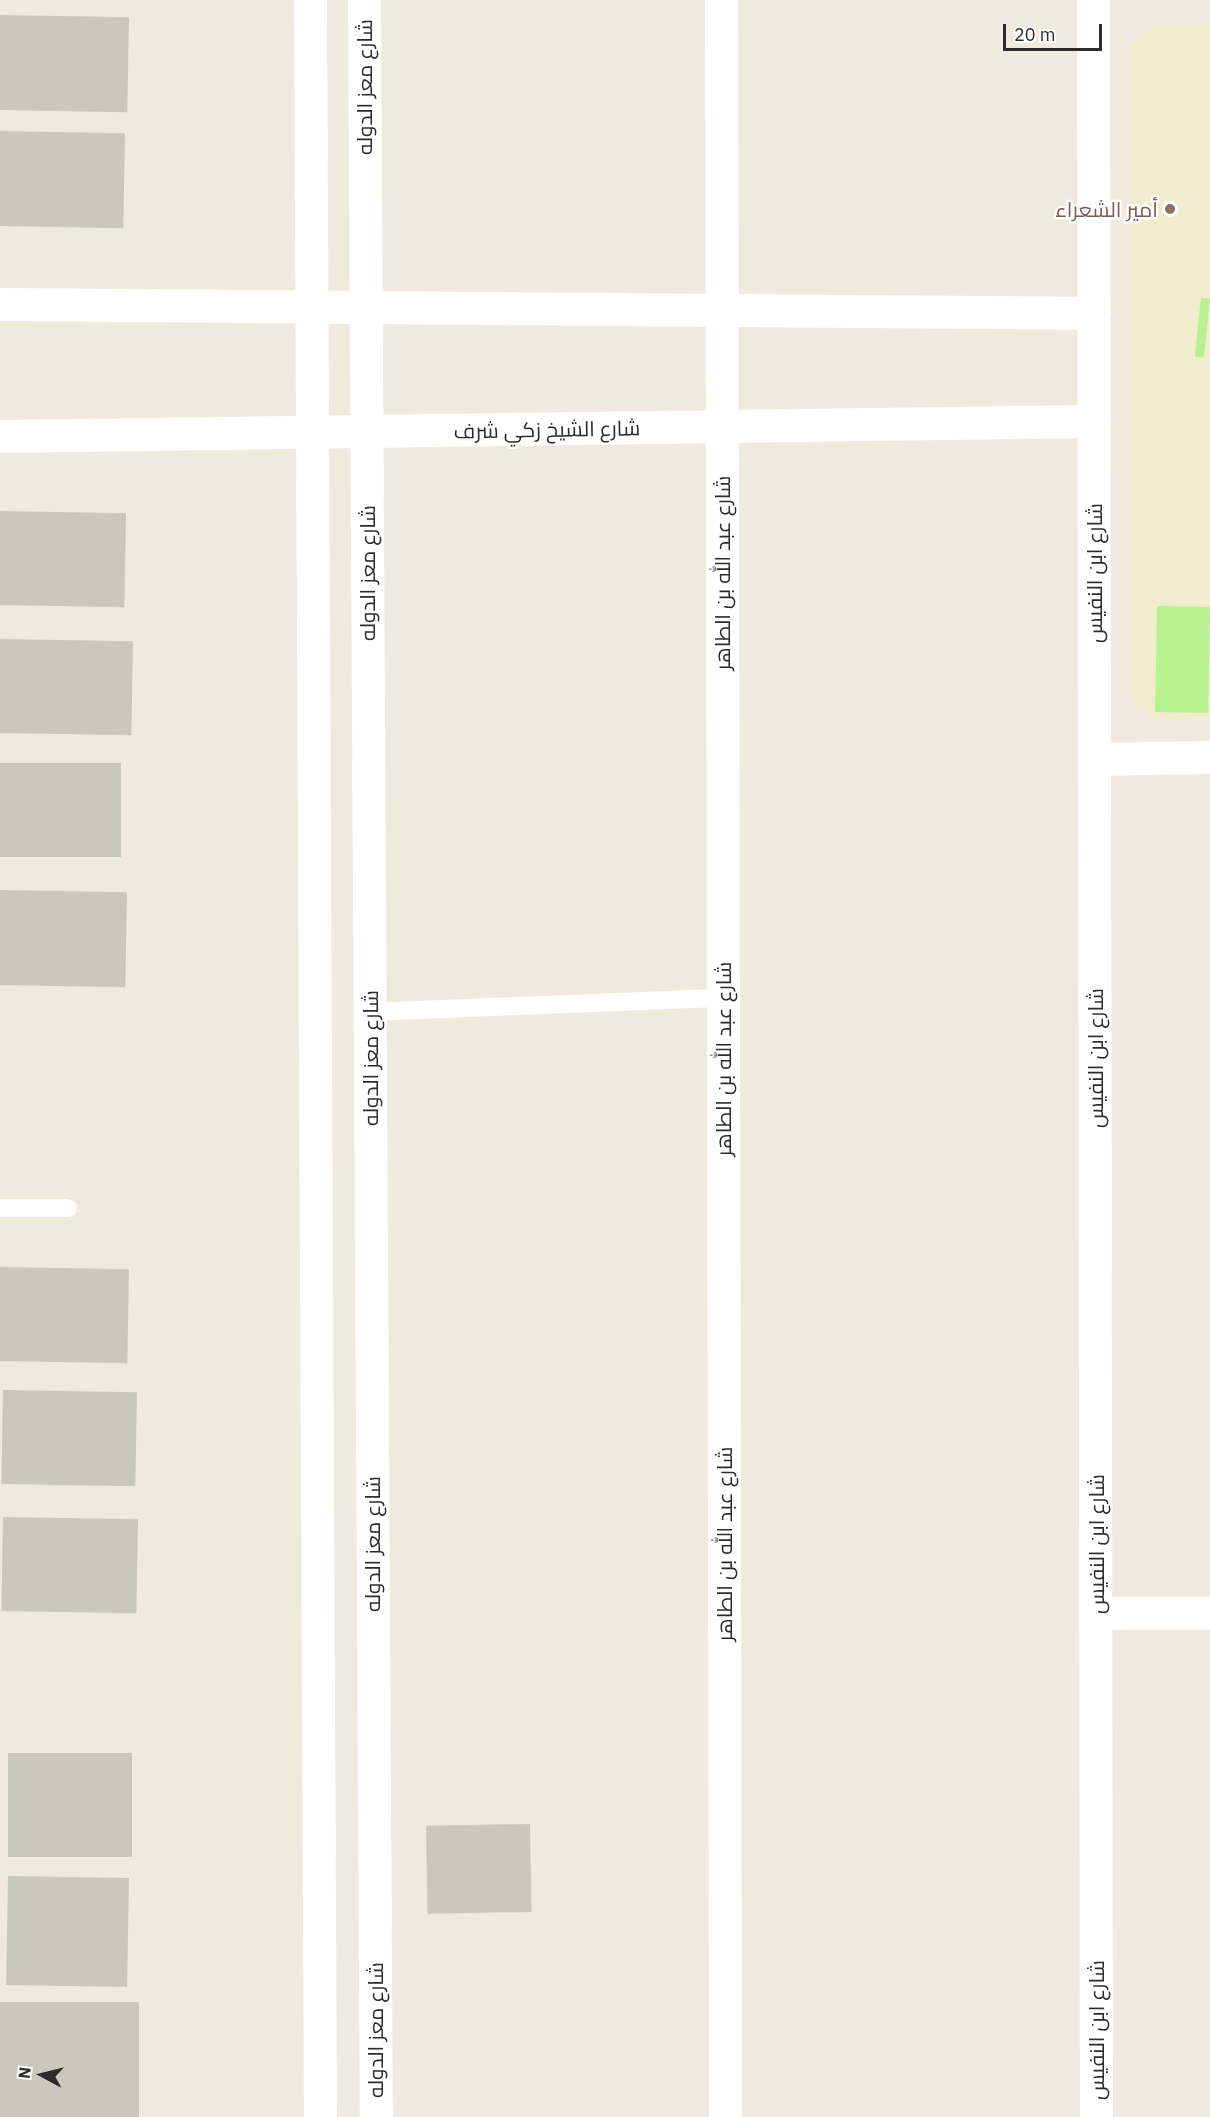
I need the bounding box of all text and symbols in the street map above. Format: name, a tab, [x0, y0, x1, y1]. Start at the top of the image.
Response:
scale bar	[1006, 12, 1105, 50]
street label: شارع معز الدوله	[351, 19, 377, 155]
text: 20 m	[1014, 23, 1056, 46]
place label: أمير الشعراء	[1055, 196, 1158, 222]
marker: أمير الشعراء	[1163, 202, 1177, 216]
street label: شارع الشيخ زكي شرف	[453, 415, 641, 443]
street label: شارع عبد الله بن الطاهر	[709, 476, 735, 670]
street label: شارع ابن النفيس	[1081, 503, 1107, 643]
street label: شارع معز الدوله	[354, 505, 380, 641]
street label: شارع عبد الله بن الطاهر	[710, 962, 736, 1156]
street label: شارع ابن النفيس	[1082, 988, 1108, 1128]
street label: شارع معز الدوله	[357, 990, 383, 1126]
street label: شارع عبد الله بن الطاهر	[711, 1447, 737, 1641]
street label: شارع ابن النفيس	[1083, 1474, 1109, 1614]
street label: شارع معز الدوله	[359, 1476, 385, 1612]
street label: شارع ابن النفيس	[1083, 1960, 1109, 2100]
street label: شارع معز الدوله	[362, 1962, 388, 2098]
north arrow	[12, 2045, 72, 2105]
text: N	[14, 2066, 35, 2080]

